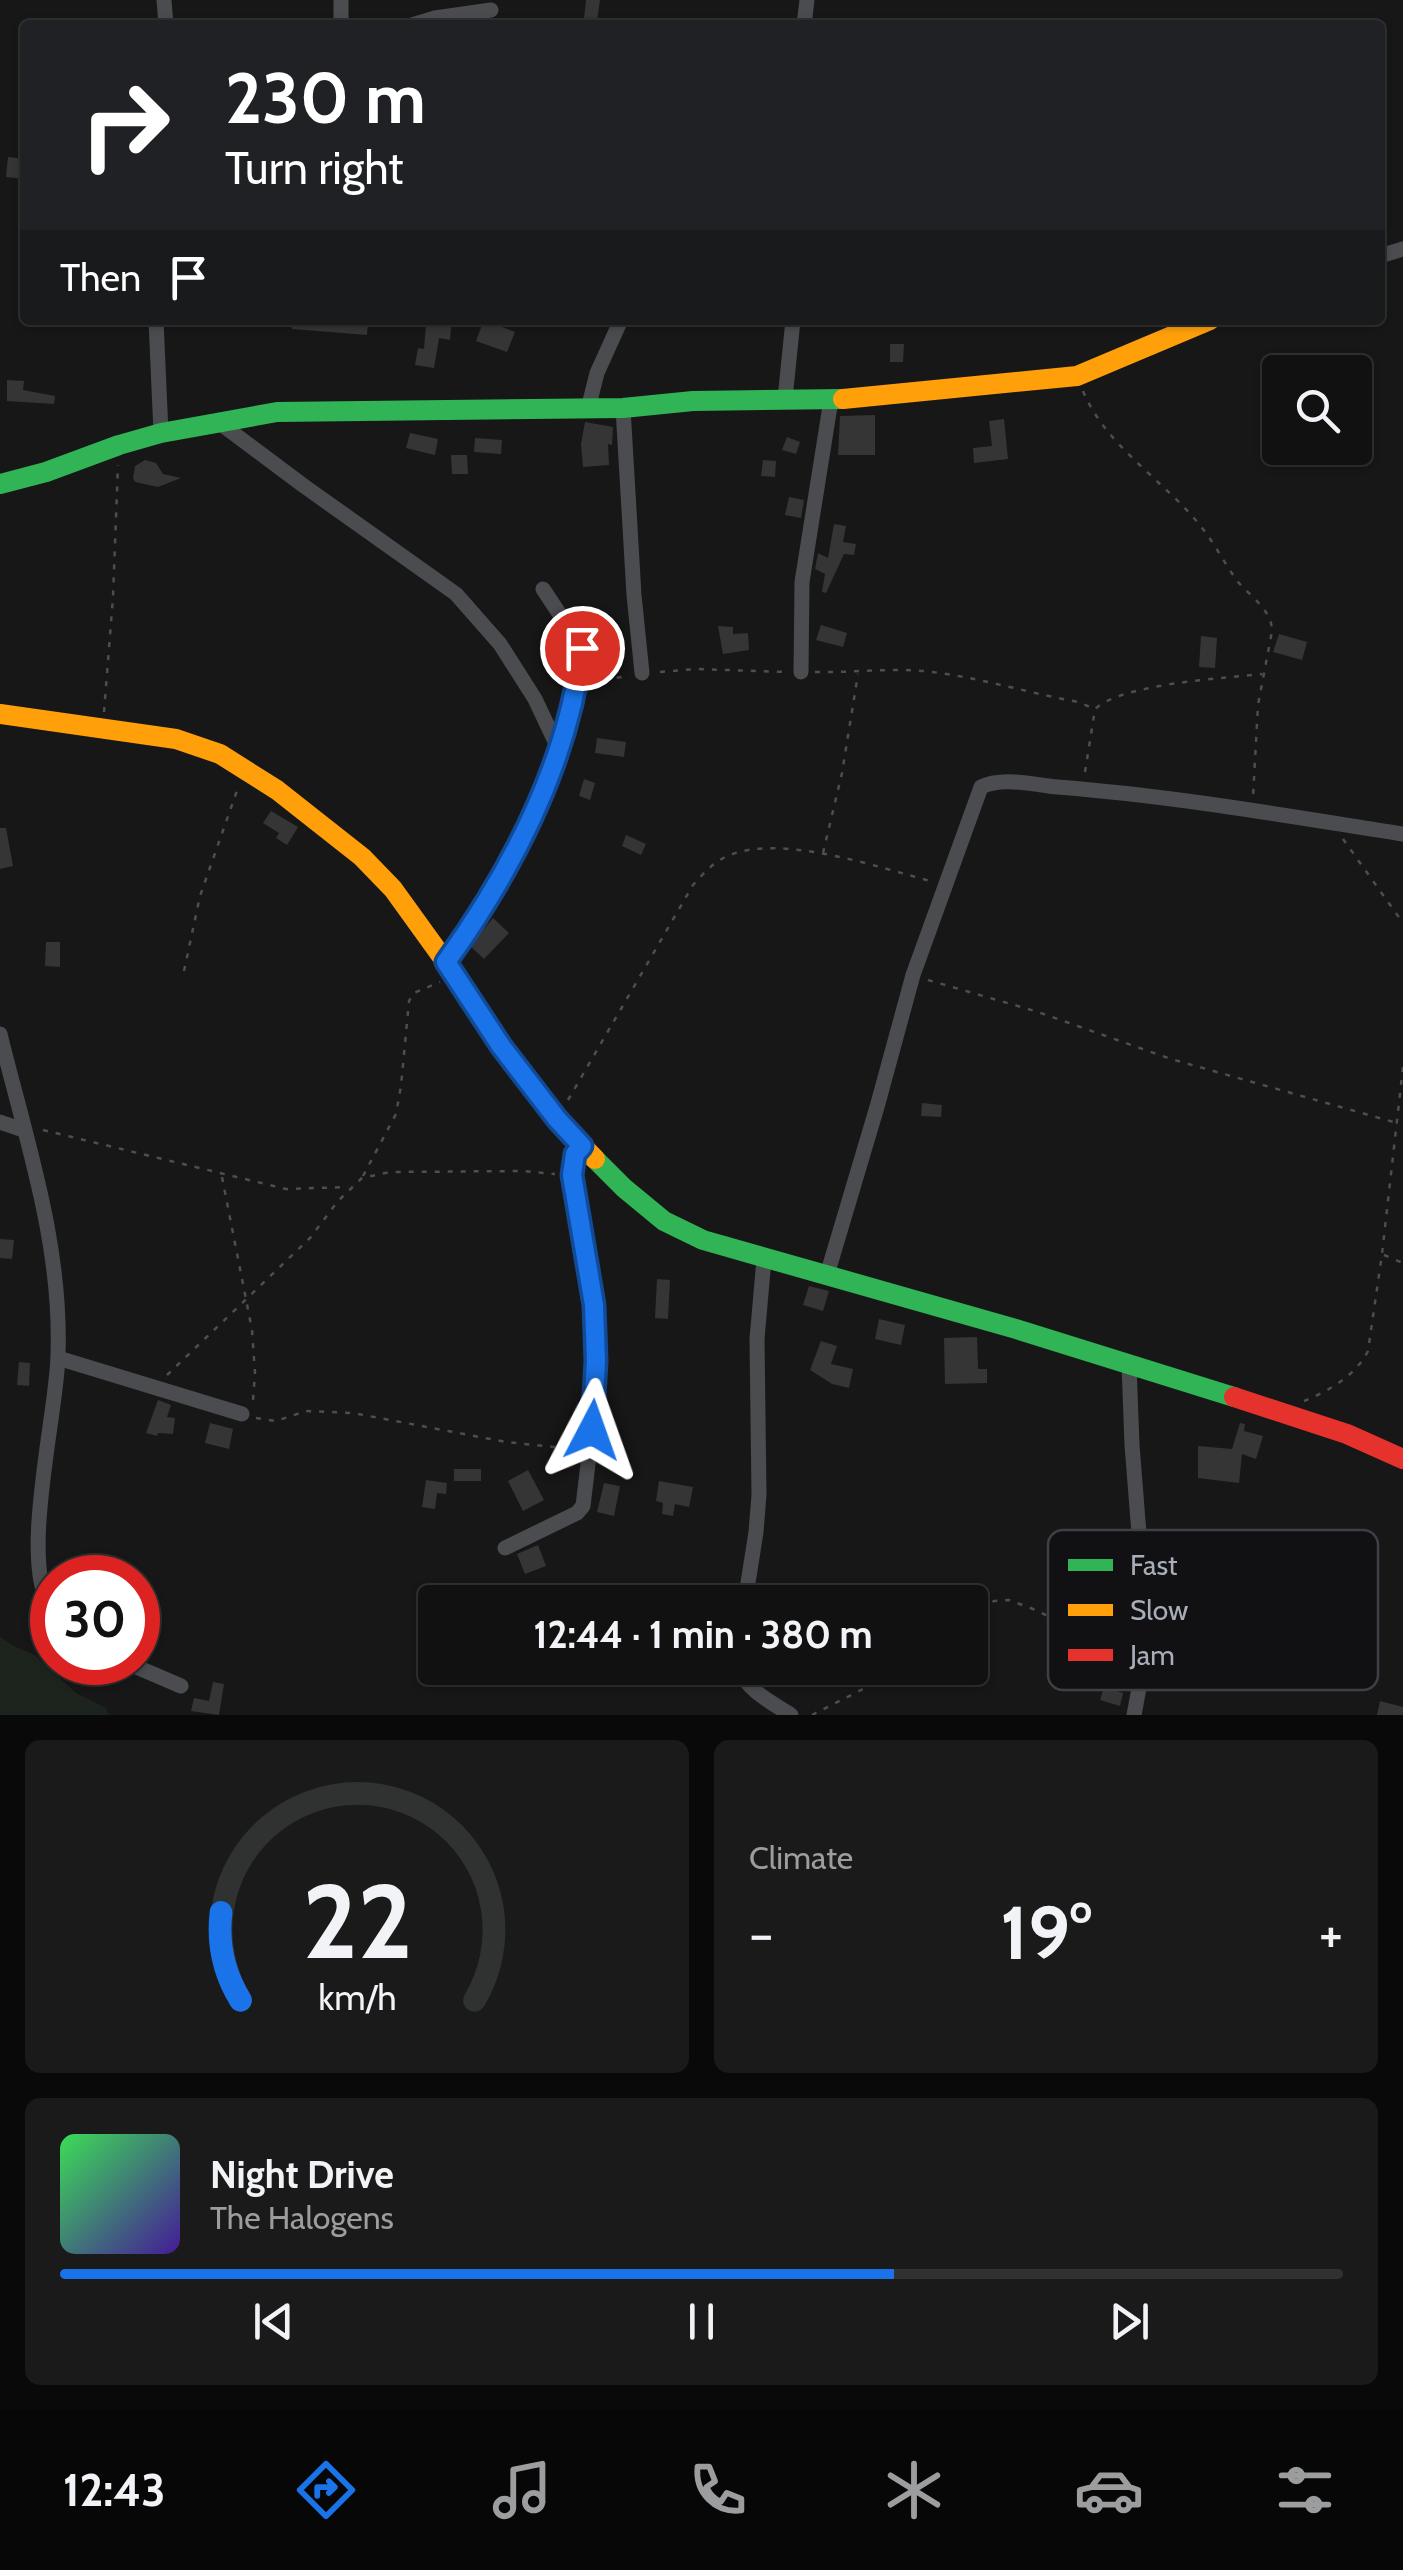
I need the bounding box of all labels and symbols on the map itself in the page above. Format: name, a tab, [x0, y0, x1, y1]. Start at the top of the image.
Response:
pin	[540, 606, 625, 691]
position arrow	[540, 1378, 644, 1482]
legend	[1048, 1530, 1378, 1690]
text: Fast	[1130, 1548, 1178, 1582]
speed limit sign: 30	[30, 1555, 160, 1685]
text: Slow	[1130, 1593, 1188, 1627]
text: Jam	[1129, 1638, 1175, 1672]

